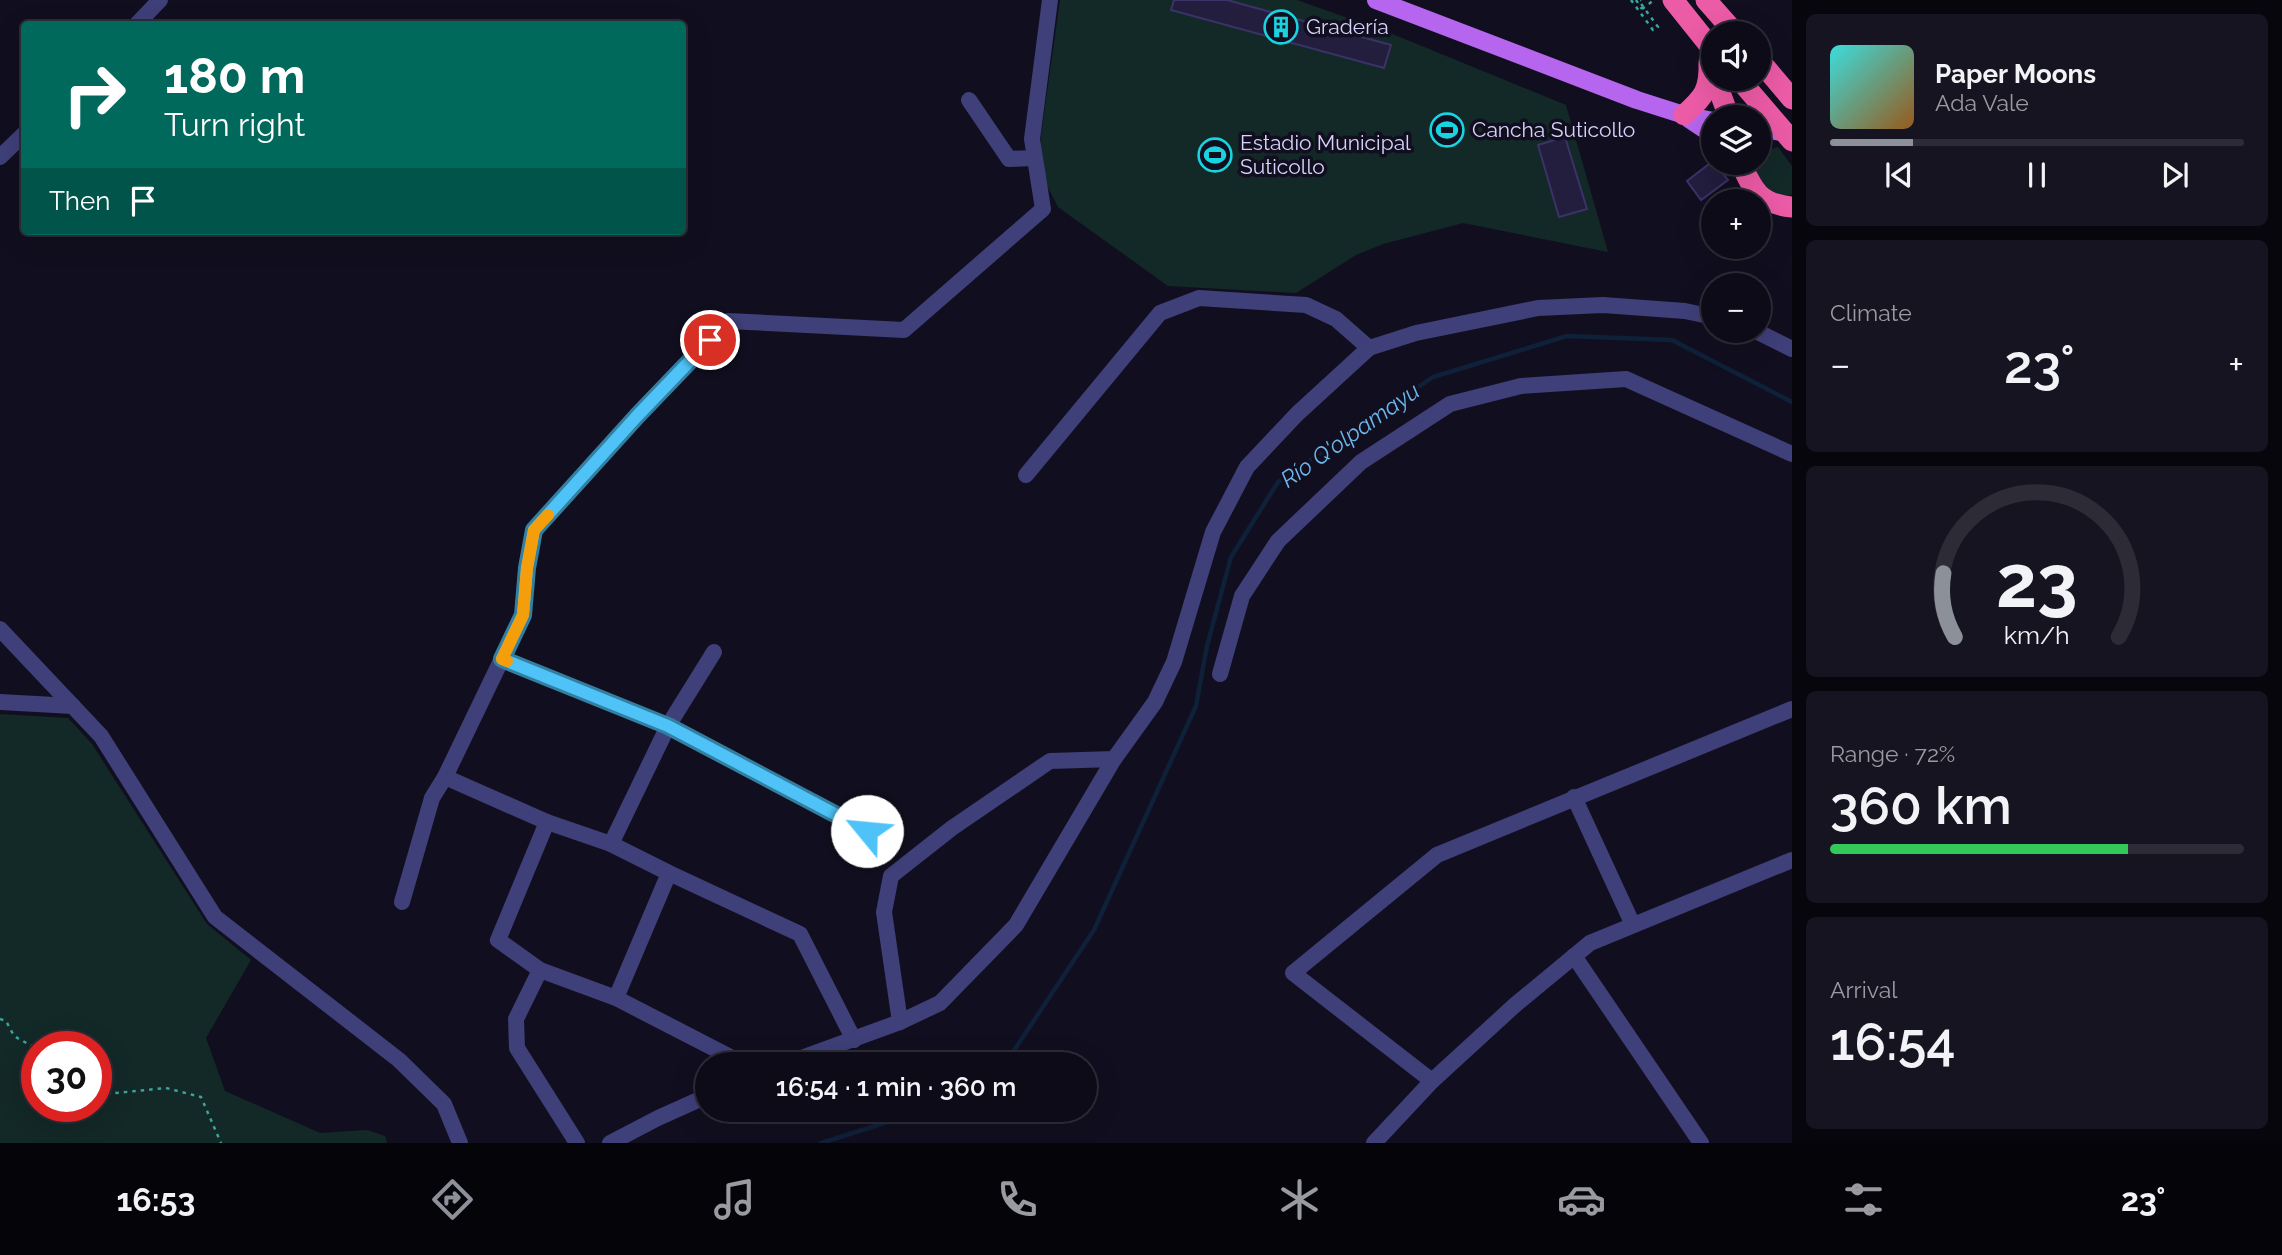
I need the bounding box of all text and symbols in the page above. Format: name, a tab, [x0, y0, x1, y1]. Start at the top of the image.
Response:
building icon: Gradería	[1262, 8, 1300, 46]
place label: Gradería	[1306, 14, 1389, 39]
map controls	[1701, 21, 1771, 343]
button: sound	[1701, 21, 1771, 91]
text: 180 m	[164, 47, 305, 104]
icon: right	[49, 49, 140, 140]
text: Paper Moons	[1935, 59, 2096, 89]
text: Ada Vale	[1935, 89, 2029, 116]
button: layers	[1701, 105, 1771, 175]
text: Turn right	[164, 106, 305, 143]
sports icon: Cancha Suticollo	[1428, 111, 1466, 149]
place label: Cancha Suticollo	[1472, 117, 1635, 142]
place label: Estadio Municipal Suticollo	[1240, 130, 1411, 179]
sports icon: Estadio Municipal Suticollo	[1196, 136, 1234, 174]
icon: previous	[1880, 156, 1918, 194]
icon: pause	[2018, 156, 2056, 194]
icon: next	[2156, 156, 2194, 194]
icon: arrive	[124, 182, 162, 220]
text: Then	[49, 186, 110, 216]
button: +	[1701, 189, 1771, 259]
button: −	[1701, 273, 1771, 343]
text: Climate	[1830, 299, 1912, 326]
pin	[680, 310, 740, 370]
icon: arrive	[691, 321, 729, 359]
text: 23°	[2004, 334, 2075, 395]
text: −	[1830, 342, 1850, 387]
text: +	[2228, 342, 2244, 387]
water label: Río Q'olpamayu	[1275, 377, 1424, 492]
text: 23	[1996, 540, 2078, 625]
text: km/h	[2004, 620, 2070, 650]
text: Range · 72%	[1830, 740, 1955, 767]
text: 360 km	[1830, 775, 2012, 836]
position arrow	[830, 794, 904, 868]
text: Arrival	[1830, 976, 1897, 1003]
text: 16:54	[1830, 1011, 1956, 1072]
speed limit sign: 30	[21, 1031, 112, 1122]
text: 16:54 · 1 min · 360 m	[776, 1072, 1016, 1102]
icon: directions	[428, 1175, 477, 1224]
icon: music	[710, 1175, 759, 1224]
icon: phone	[993, 1175, 1042, 1224]
icon: climate	[1275, 1175, 1324, 1224]
icon: car	[1557, 1175, 1606, 1224]
icon: filters	[1839, 1175, 1888, 1224]
text: 16:53	[117, 1181, 195, 1218]
text: 23°	[2121, 1181, 2165, 1218]

